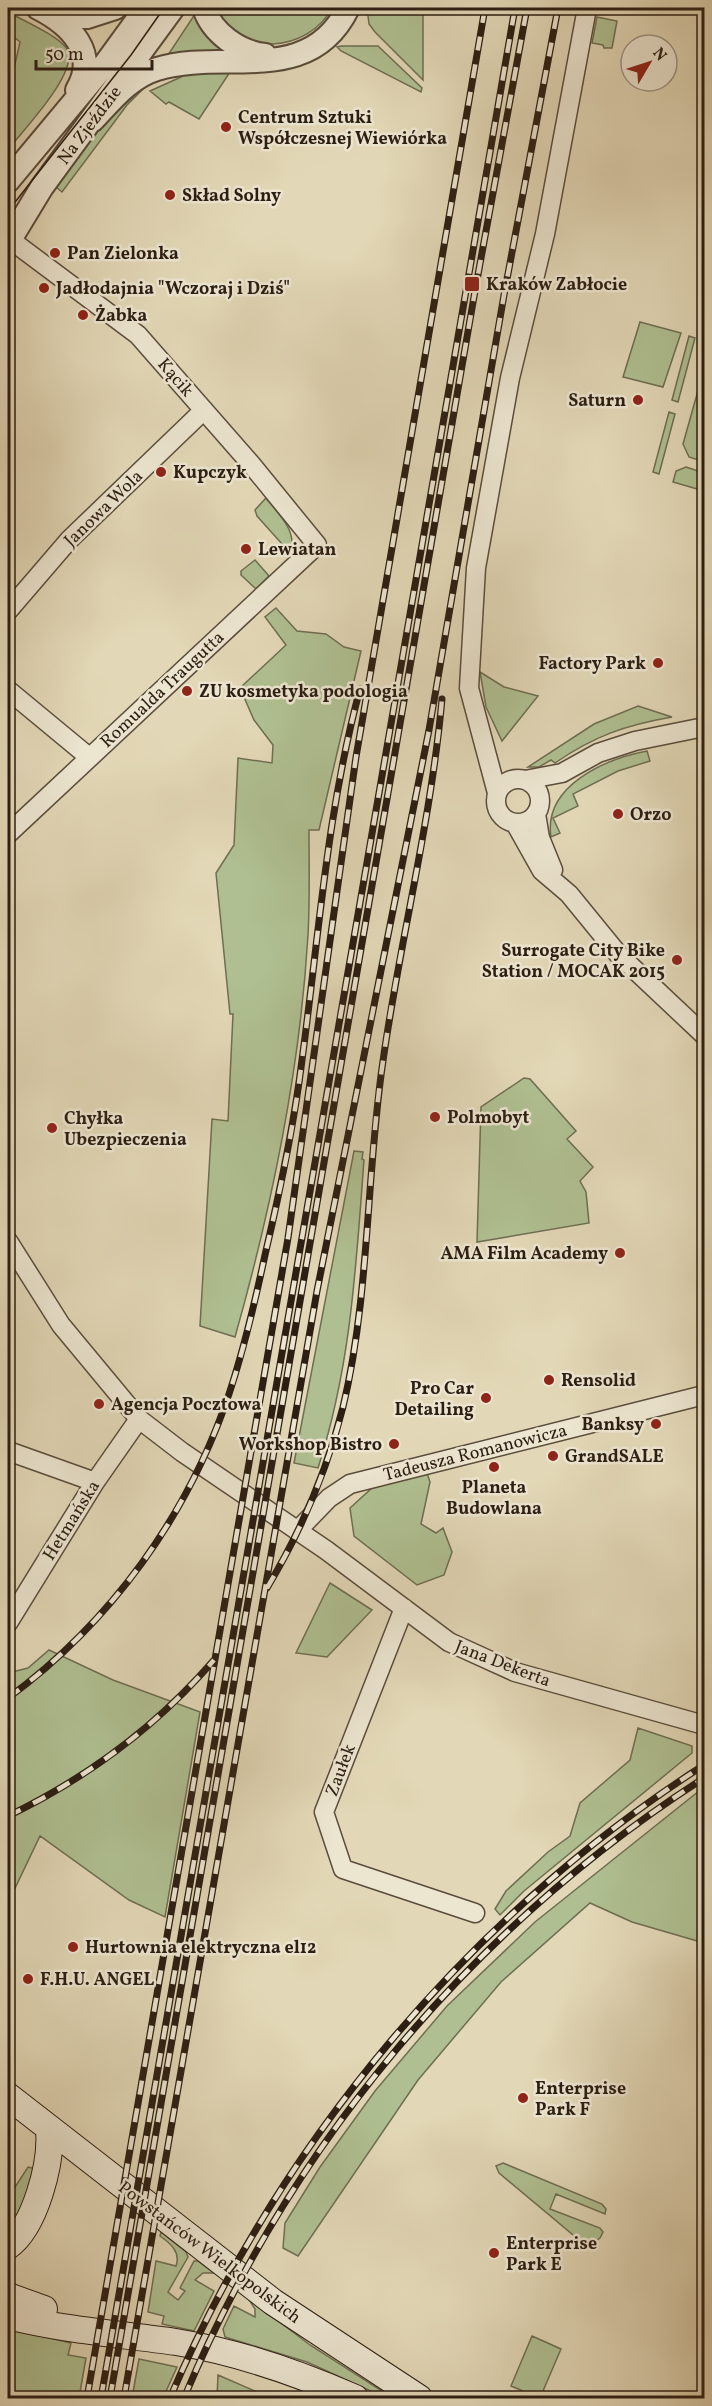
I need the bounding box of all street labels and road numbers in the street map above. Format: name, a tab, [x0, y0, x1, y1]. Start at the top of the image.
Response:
street label: Na Zjeździe	[52, 81, 128, 171]
street label: Kącik	[151, 353, 199, 403]
street label: Janowa Wola	[59, 465, 149, 553]
street label: Romualda Traugutta	[95, 626, 231, 754]
street label: Tadeusza Romanowicza	[381, 1419, 570, 1488]
street label: Hetmańska	[38, 1476, 107, 1566]
street label: Jana Dekerta	[451, 1635, 554, 1694]
street label: Zaułek	[320, 1741, 363, 1800]
street label: Powstańców Wielkopolskich	[112, 2176, 306, 2331]

